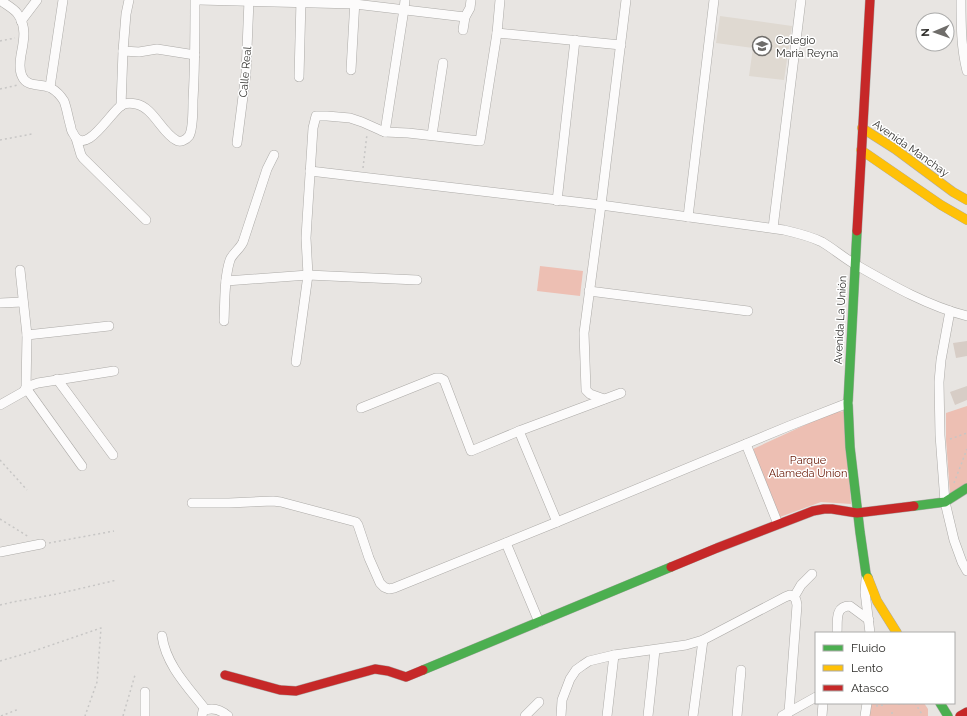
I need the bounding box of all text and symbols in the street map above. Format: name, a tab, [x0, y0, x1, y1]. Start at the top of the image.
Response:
north arrow	[915, 12, 955, 52]
text: N	[919, 28, 932, 37]
place label: Colegio Maria Reyna	[776, 34, 838, 60]
school or university icon: Colegio Maria Reyna	[751, 35, 773, 57]
street label: Calle Real	[237, 46, 254, 98]
street label: Avenida Manchay	[870, 117, 951, 180]
street label: Avenida La Unión	[832, 275, 849, 365]
park label: Parque Alameda Union	[769, 454, 847, 480]
legend	[815, 632, 955, 704]
text: Fluido	[851, 641, 886, 655]
text: Lento	[851, 661, 883, 675]
text: Atasco	[851, 681, 889, 695]

